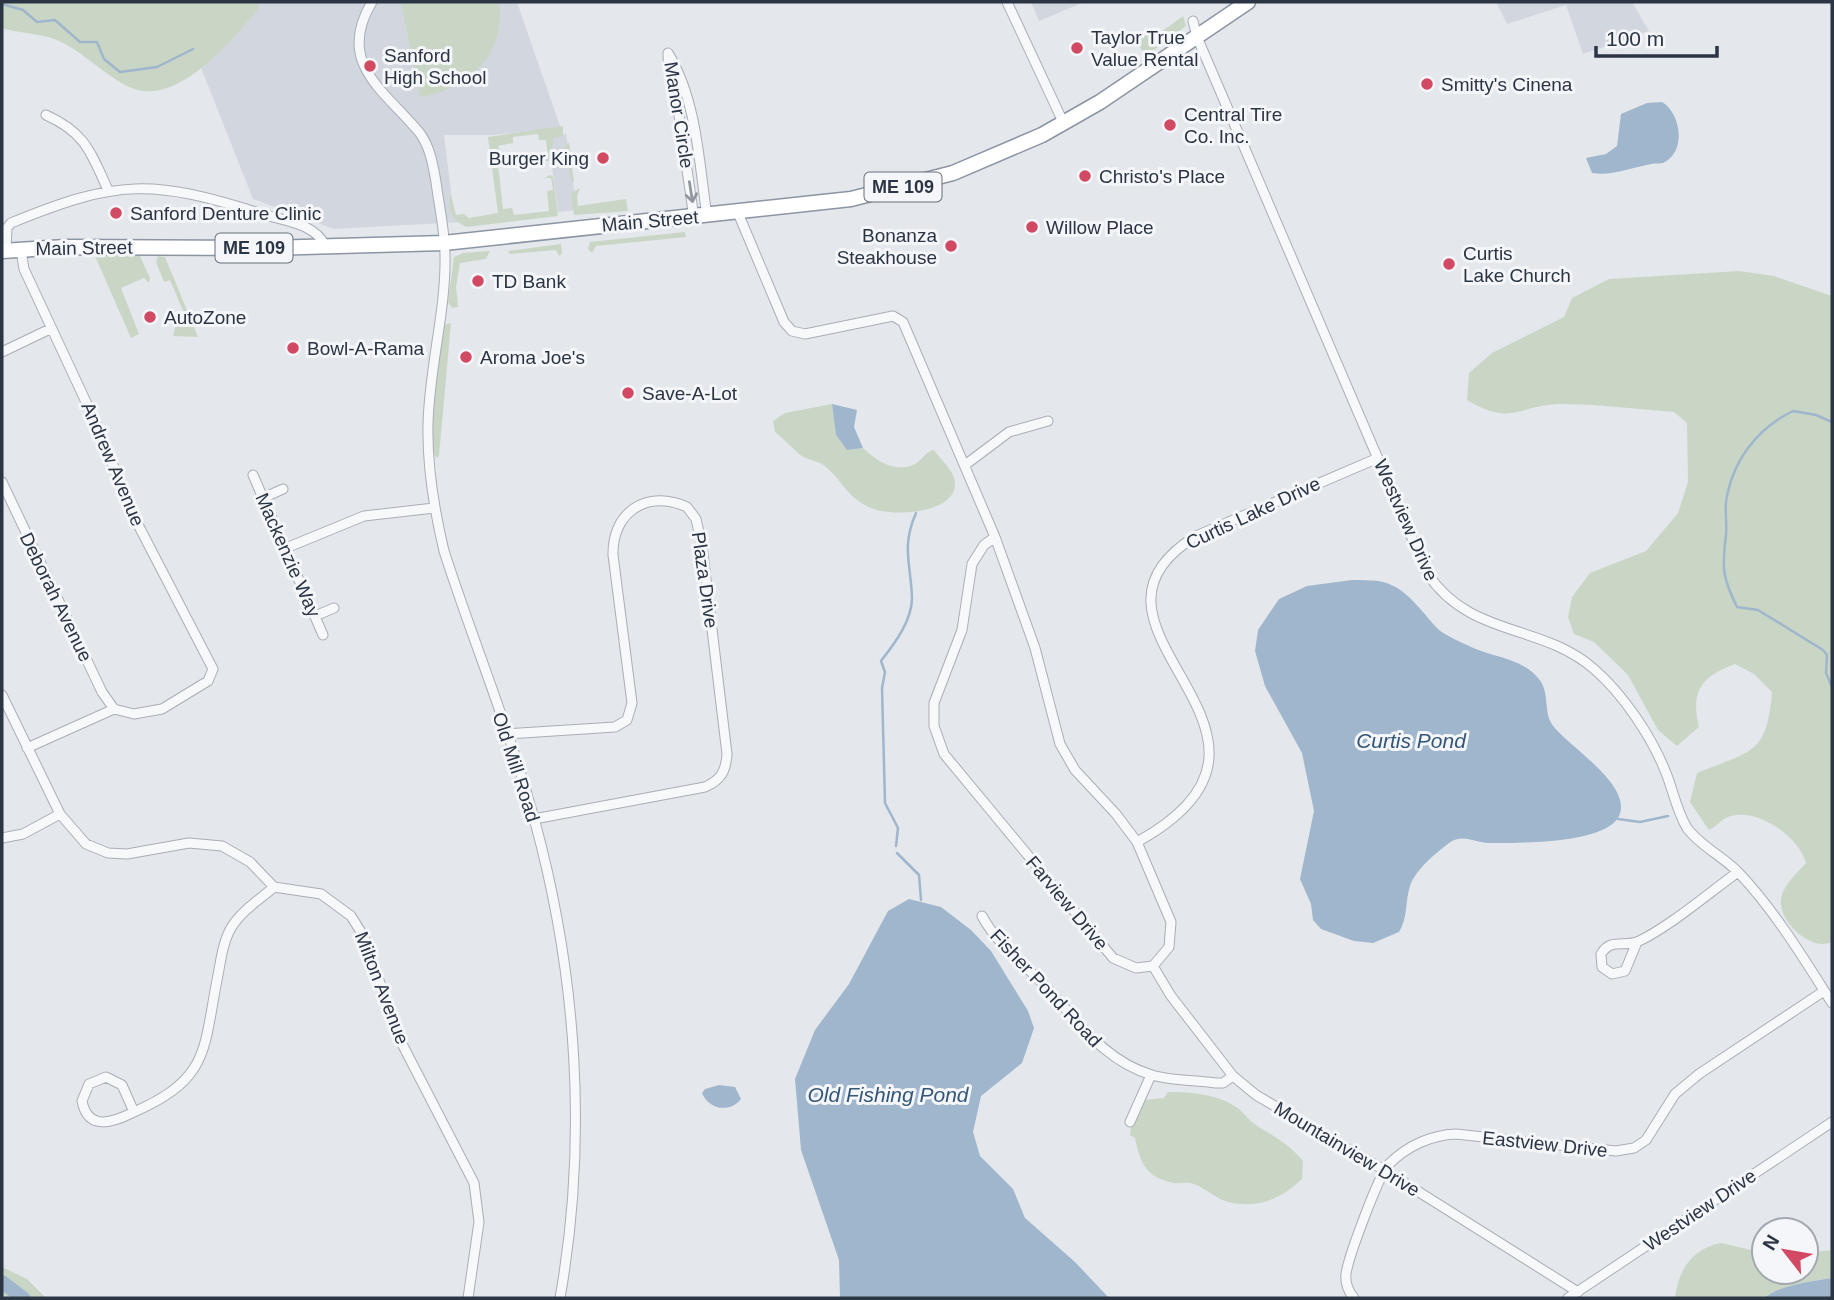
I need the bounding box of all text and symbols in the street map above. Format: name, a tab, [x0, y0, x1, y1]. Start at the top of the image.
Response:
scale bar	[1596, 14, 1717, 58]
place label: Taylor True Value Rental	[1091, 27, 1198, 70]
text: 100 m	[1606, 27, 1664, 50]
marker: Taylor True Value Rental	[1069, 40, 1085, 56]
place label: Sanford High School	[384, 45, 486, 88]
marker: Sanford High School	[362, 58, 378, 74]
street label: Manor Circle	[660, 60, 698, 170]
place label: Smitty's Cinena	[1441, 74, 1573, 95]
marker: Smitty's Cinena	[1419, 76, 1435, 92]
place label: Central Tire Co. Inc.	[1184, 104, 1282, 147]
marker: Central Tire Co. Inc.	[1162, 117, 1178, 133]
place label: Burger King	[489, 148, 589, 169]
marker: Burger King	[595, 150, 611, 166]
place label: Christo's Place	[1099, 166, 1225, 187]
marker: Christo's Place	[1077, 168, 1093, 184]
road number: ME 109	[864, 172, 942, 202]
one-way arrow	[684, 181, 697, 203]
place label: Sanford Denture Clinic	[130, 203, 321, 224]
marker: Sanford Denture Clinic	[108, 205, 124, 221]
street label: Main Street	[601, 206, 700, 236]
place label: Willow Place	[1046, 217, 1154, 238]
marker: Willow Place	[1024, 219, 1040, 235]
place label: Bonanza Steakhouse	[837, 225, 937, 268]
road number: ME 109	[216, 234, 292, 262]
street label: Main Street	[35, 237, 133, 259]
marker: Bonanza Steakhouse	[943, 238, 959, 254]
place label: Curtis Lake Church	[1463, 243, 1571, 286]
marker: Curtis Lake Church	[1441, 256, 1457, 272]
place label: TD Bank	[492, 271, 566, 292]
marker: TD Bank	[470, 273, 486, 289]
place label: AutoZone	[164, 307, 246, 328]
marker: AutoZone	[142, 309, 158, 325]
place label: Bowl-A-Rama	[307, 338, 425, 359]
marker: Bowl-A-Rama	[285, 340, 301, 356]
place label: Aroma Joe's	[480, 347, 585, 368]
marker: Aroma Joe's	[458, 349, 474, 365]
place label: Save-A-Lot	[642, 383, 738, 404]
marker: Save-A-Lot	[620, 385, 636, 401]
street label: Andrew Avenue	[77, 399, 149, 529]
street label: Westview Drive	[1370, 456, 1442, 584]
street label: Curtis Lake Drive	[1183, 473, 1323, 553]
street label: Mackenzie Way	[251, 490, 325, 621]
street label: Deborah Avenue	[16, 529, 96, 665]
street label: Plaza Drive	[688, 530, 722, 630]
street label: Old Mill Road	[488, 710, 544, 824]
water label: Curtis Pond	[1356, 729, 1467, 752]
street label: Farview Drive	[1022, 852, 1112, 954]
street label: Fisher Pond Road	[986, 925, 1106, 1051]
street label: Milton Avenue	[351, 929, 413, 1047]
water label: Old Fishing Pond	[807, 1083, 970, 1106]
street label: Mountainview Drive	[1271, 1097, 1423, 1201]
street label: Eastview Drive	[1481, 1127, 1609, 1161]
street label: Westview Drive	[1640, 1165, 1760, 1255]
north arrow	[1750, 1216, 1820, 1286]
text: N	[1758, 1231, 1783, 1254]

